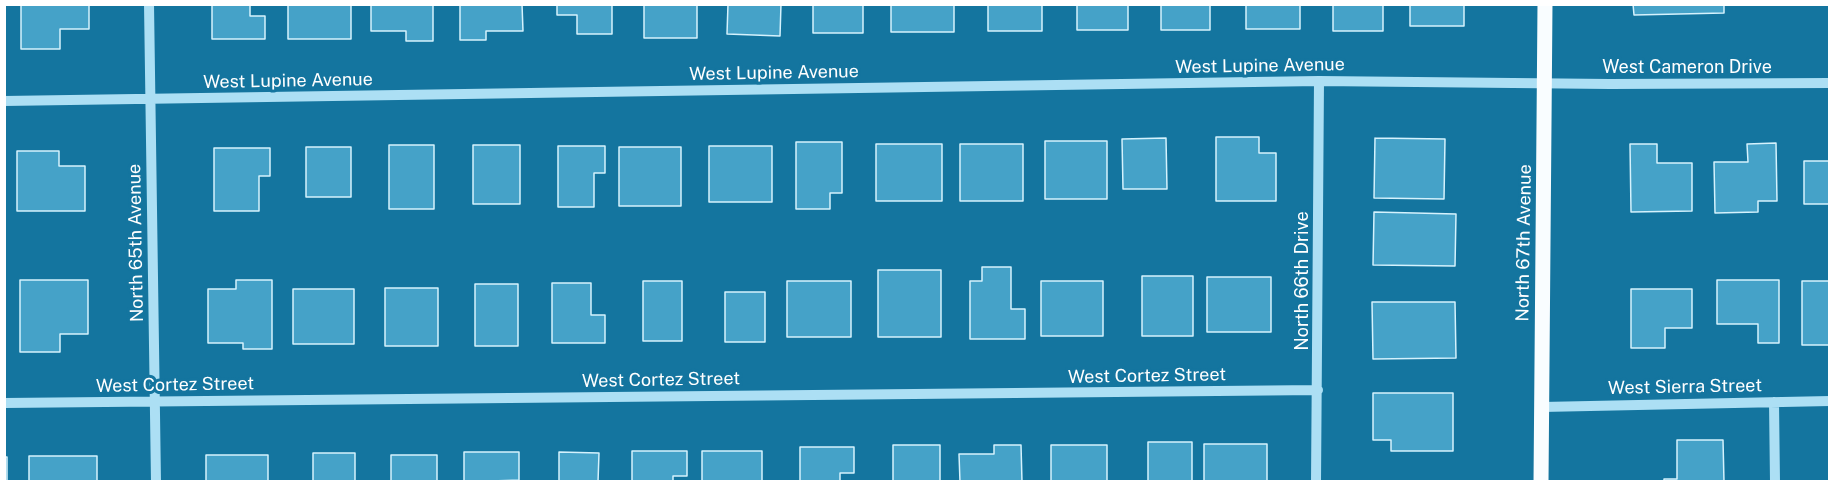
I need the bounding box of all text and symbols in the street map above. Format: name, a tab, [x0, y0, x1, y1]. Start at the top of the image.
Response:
street label: West Lupine Avenue	[1175, 54, 1345, 78]
street label: West Cameron Drive	[1602, 56, 1772, 78]
street label: West Lupine Avenue	[689, 61, 859, 85]
street label: West Lupine Avenue	[203, 69, 373, 93]
street label: North 65th Avenue	[124, 164, 148, 322]
street label: North 67th Avenue	[1512, 164, 1536, 322]
street label: North 66th Drive	[1291, 211, 1313, 351]
street label: West Cortez Street	[1068, 364, 1226, 388]
street label: West Cortez Street	[582, 368, 740, 392]
street label: West Cortez Street	[96, 373, 254, 397]
street label: West Sierra Street	[1608, 375, 1762, 399]

